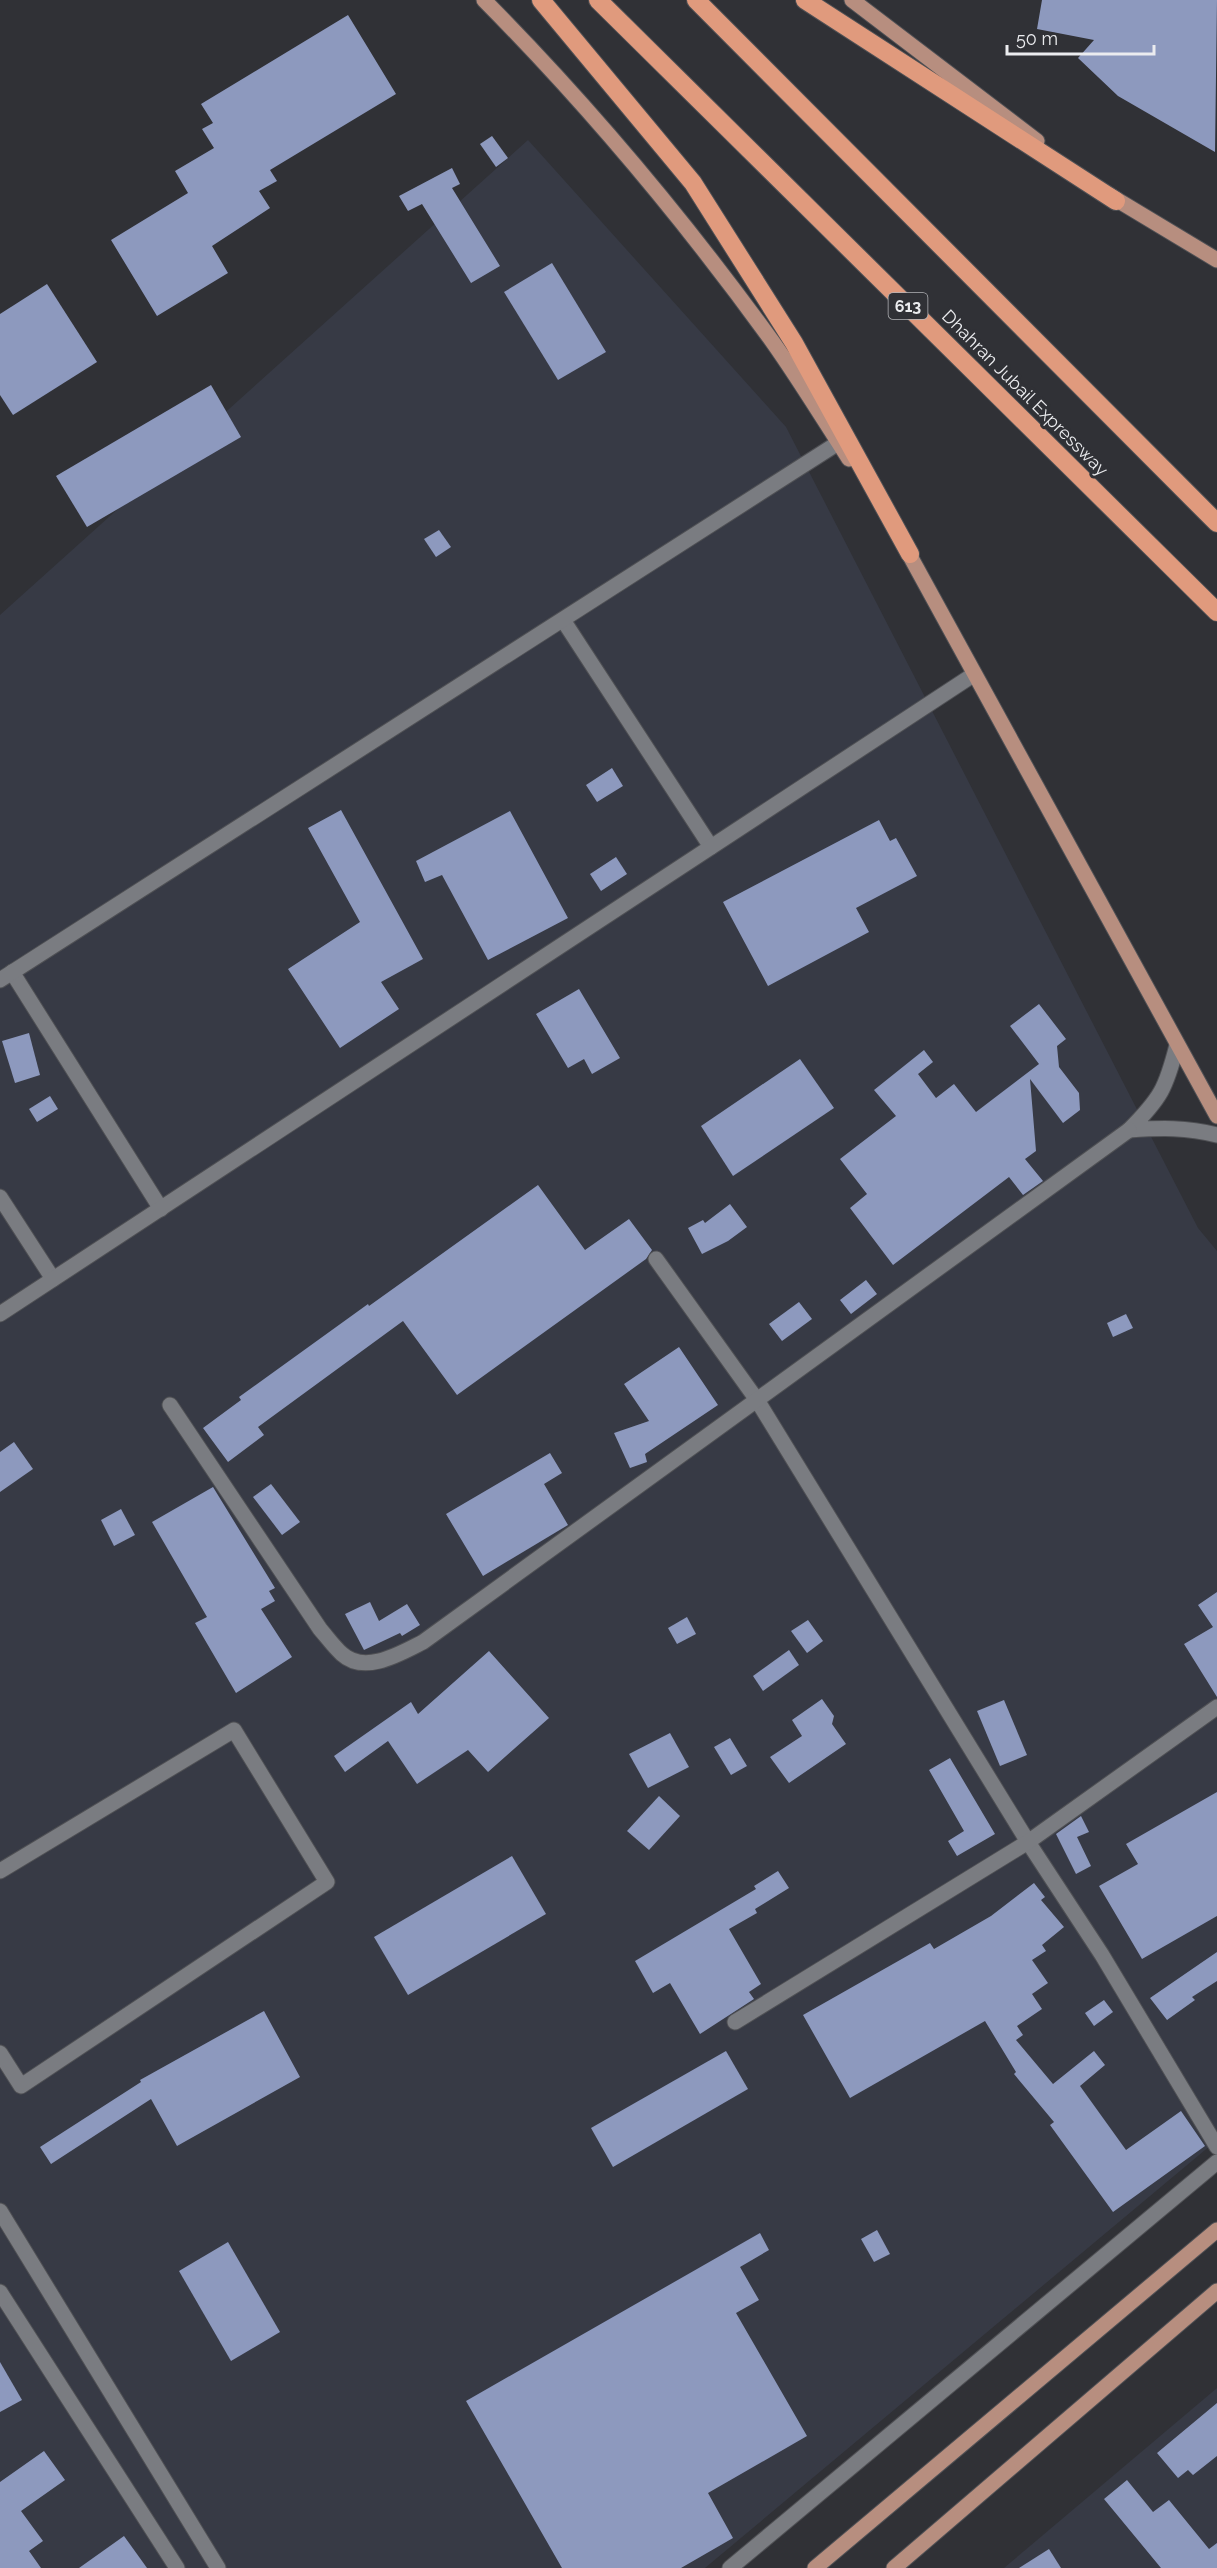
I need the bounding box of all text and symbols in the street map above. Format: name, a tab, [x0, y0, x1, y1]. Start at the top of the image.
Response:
scale bar	[1007, 18, 1154, 56]
text: 50 m	[1016, 28, 1058, 49]
road number: 613	[888, 293, 928, 319]
street label: Dhahran Jubail Expressway	[938, 305, 1113, 480]

